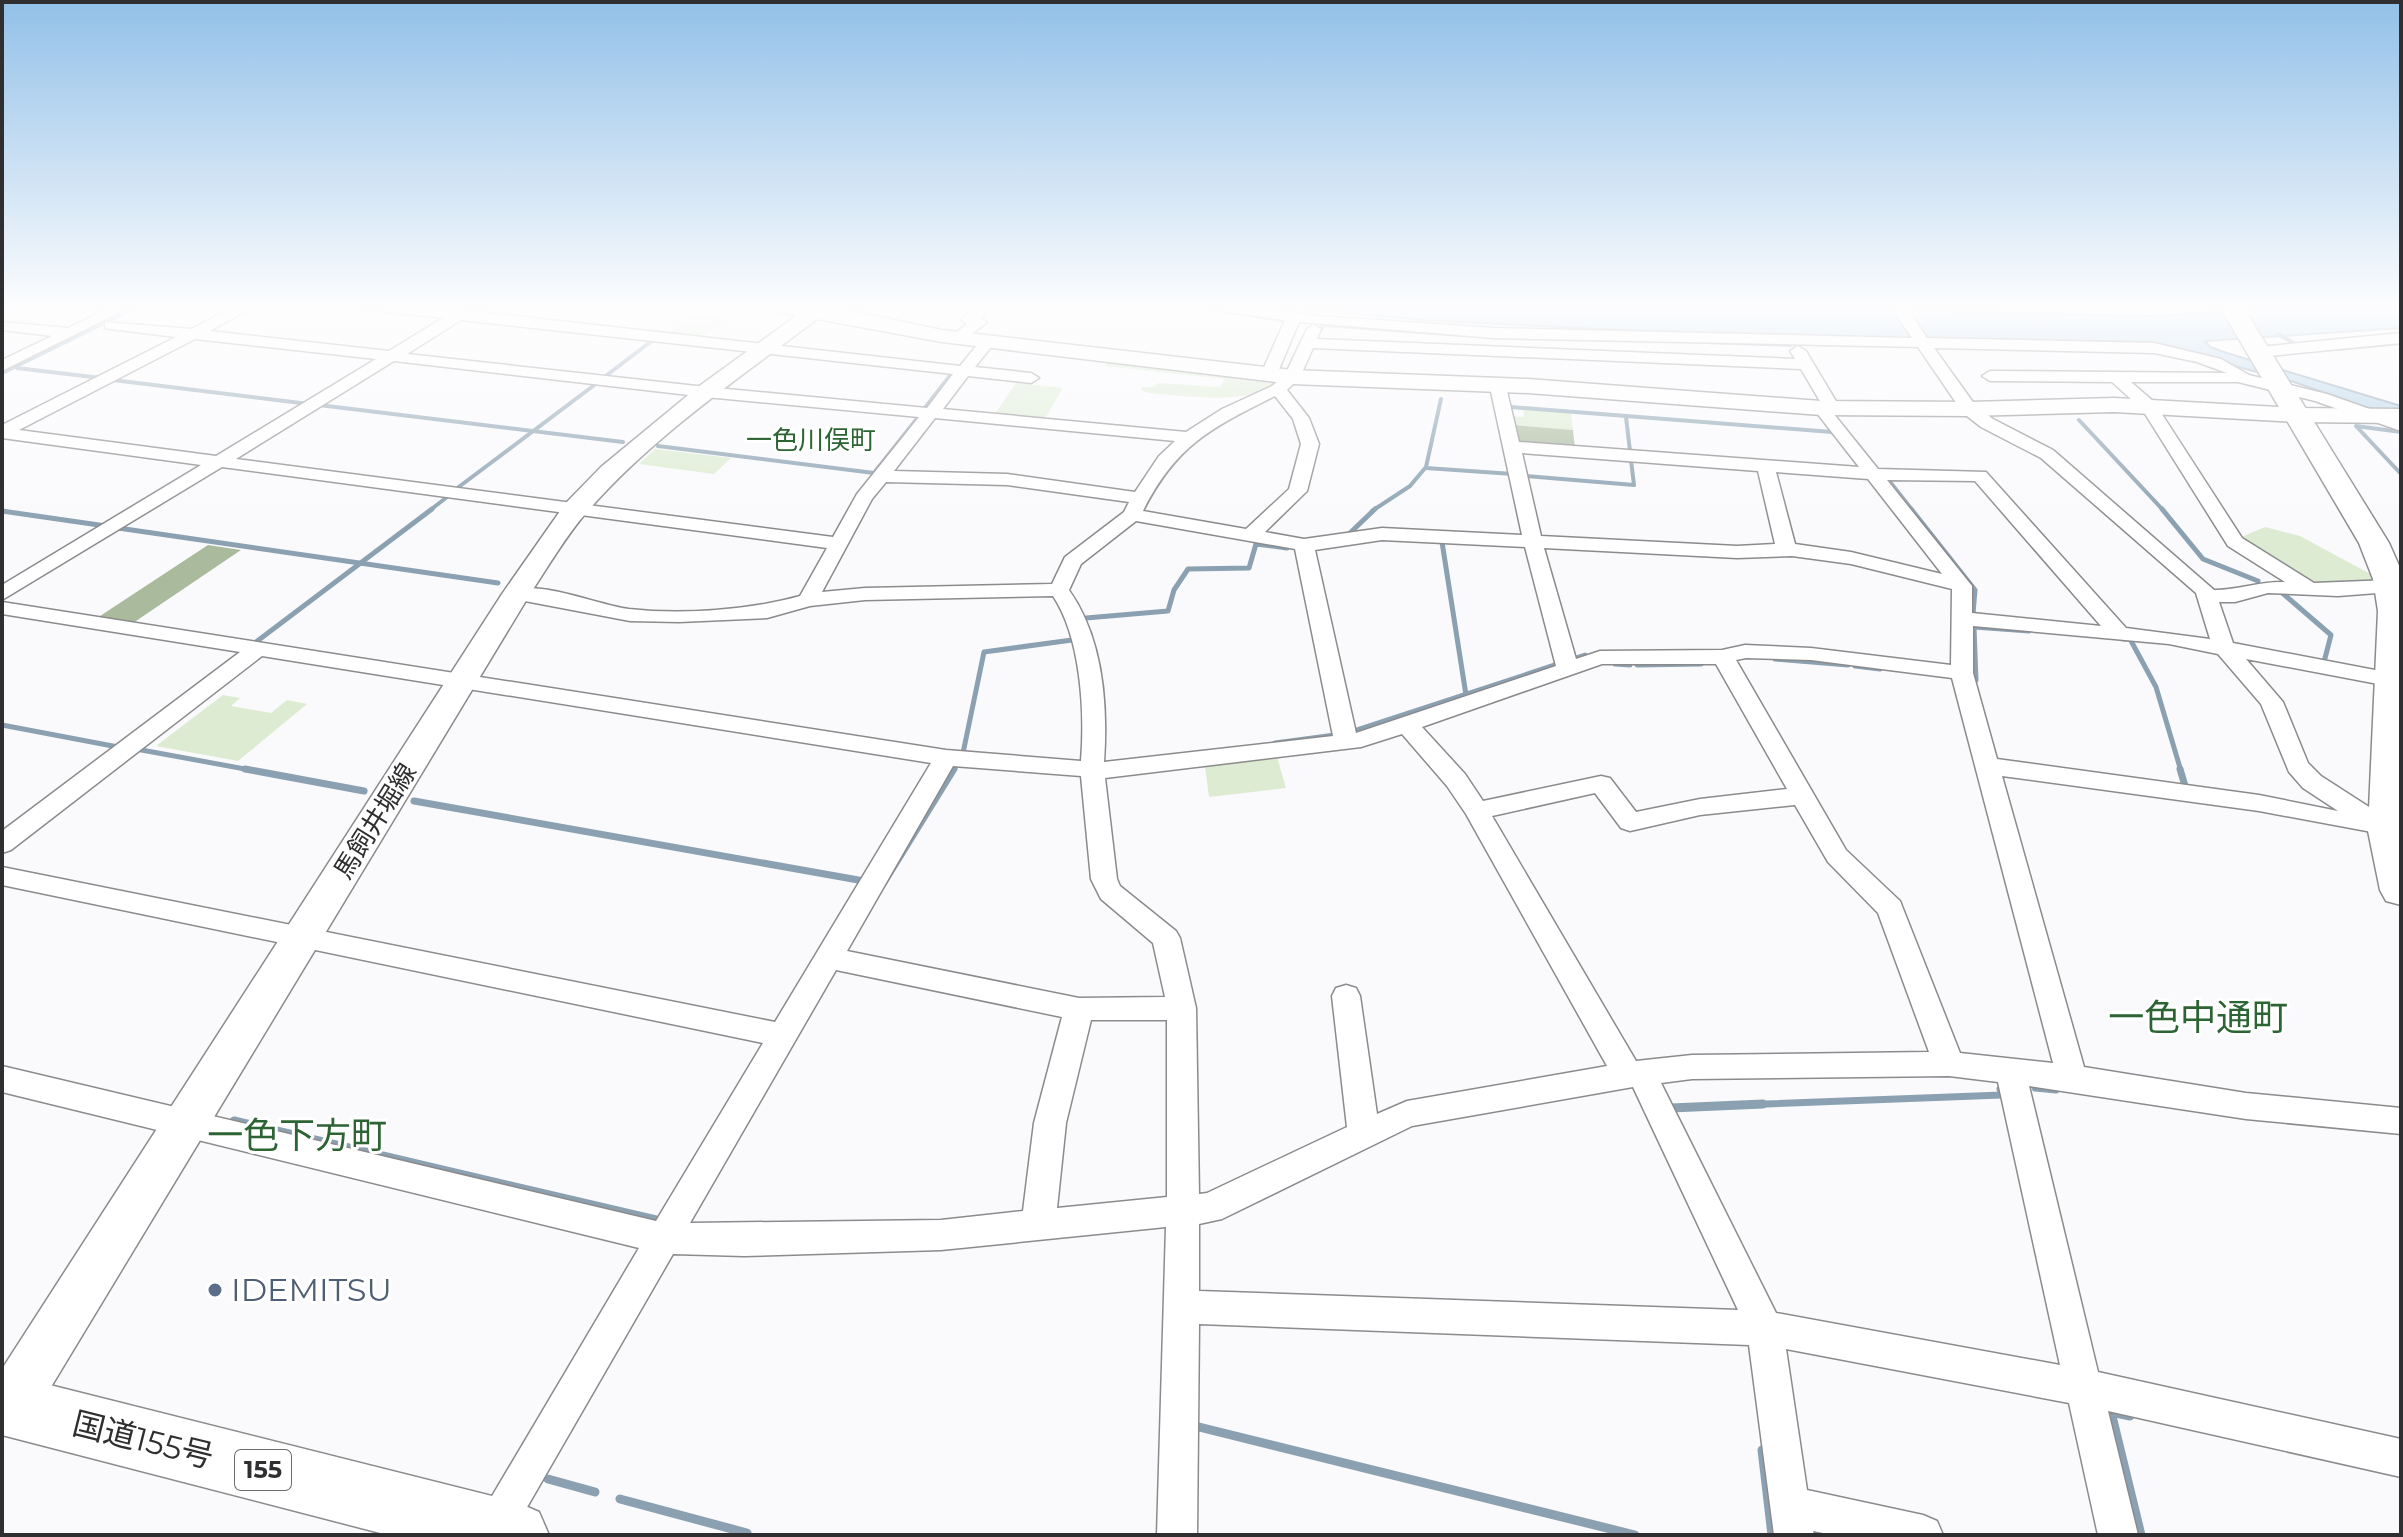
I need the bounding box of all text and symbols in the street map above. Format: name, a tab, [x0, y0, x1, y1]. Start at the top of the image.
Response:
district label: 一色川俣町	[746, 424, 876, 456]
street label: 馬飼井堀線	[327, 757, 423, 885]
district label: 一色中通町	[2108, 995, 2288, 1039]
district label: 一色下方町	[207, 1113, 387, 1157]
place label: IDEMITSU	[231, 1270, 392, 1309]
marker: IDEMITSU	[206, 1281, 224, 1299]
street label: 国道155号	[69, 1403, 218, 1476]
road number: 155	[235, 1450, 291, 1490]

